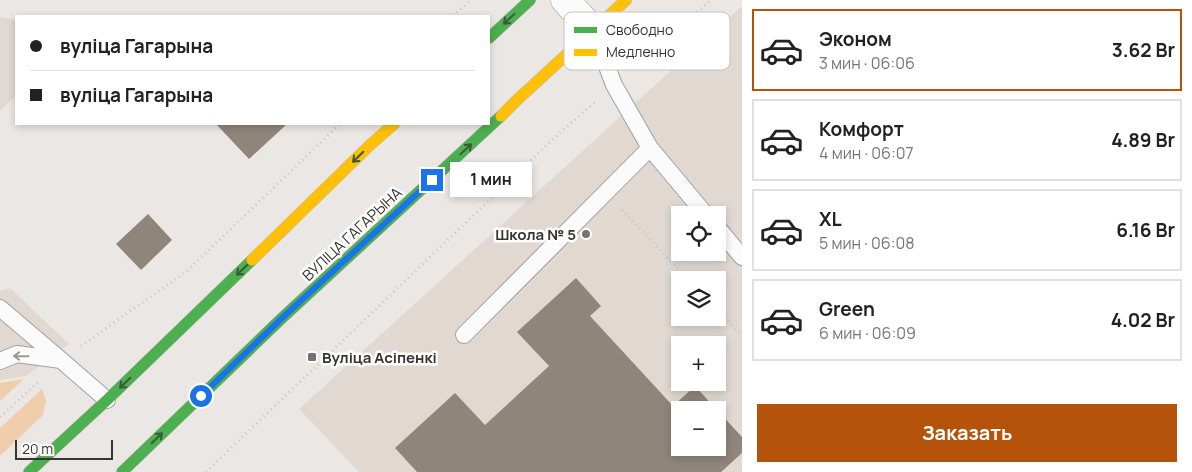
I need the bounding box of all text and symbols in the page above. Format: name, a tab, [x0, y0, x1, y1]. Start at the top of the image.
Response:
legend	[564, 12, 730, 70]
one-way arrow	[503, 13, 516, 25]
text: Свободно	[606, 20, 673, 39]
text: Эконом	[819, 26, 892, 52]
icon: car	[759, 28, 804, 73]
text: вуліца Гагарына	[60, 33, 213, 59]
text: 3.62 Br	[1112, 37, 1175, 63]
text: Медленно	[606, 42, 675, 61]
text: 3 мин · 06:06	[819, 52, 915, 74]
text: вуліца Гагарына	[60, 82, 213, 108]
text: Комфорт	[819, 116, 904, 142]
icon: car	[759, 118, 804, 163]
text: 4.89 Br	[1111, 127, 1175, 153]
text: 4 мин · 06:07	[819, 142, 914, 164]
one-way arrow	[459, 143, 472, 155]
one-way arrow	[352, 151, 364, 163]
callout: 1 мин	[450, 162, 532, 198]
text: 1 мин	[470, 168, 512, 190]
route end	[421, 169, 443, 191]
street label: ВУЛІЦА ГАГАРЫНА	[298, 182, 407, 286]
map controls	[671, 206, 726, 456]
button: locate	[671, 206, 726, 261]
text: XL	[819, 206, 842, 232]
icon: car	[759, 208, 804, 253]
text: 6.16 Br	[1116, 217, 1175, 243]
place label: Школа № 5	[495, 224, 576, 245]
marker: Школа № 5	[580, 228, 592, 240]
text: 5 мин · 06:08	[819, 232, 915, 254]
one-way arrow	[235, 264, 248, 276]
button: layers	[671, 271, 726, 326]
text: Green	[819, 296, 875, 322]
icon: car	[759, 298, 804, 343]
text: 4.02 Br	[1111, 307, 1175, 333]
text: 6 мин · 06:09	[819, 322, 916, 344]
button: +	[671, 336, 726, 391]
place label: Вуліца Асіпенкі	[322, 347, 437, 368]
one-way arrow	[14, 351, 30, 361]
marker: Вуліца Асіпенкі	[306, 351, 318, 363]
one-way arrow	[119, 377, 131, 389]
route start	[190, 385, 212, 407]
button: −	[671, 401, 726, 456]
button: Заказать	[757, 404, 1177, 462]
one-way arrow	[151, 432, 163, 444]
scale bar	[15, 437, 112, 460]
text: 20 m	[22, 439, 53, 458]

